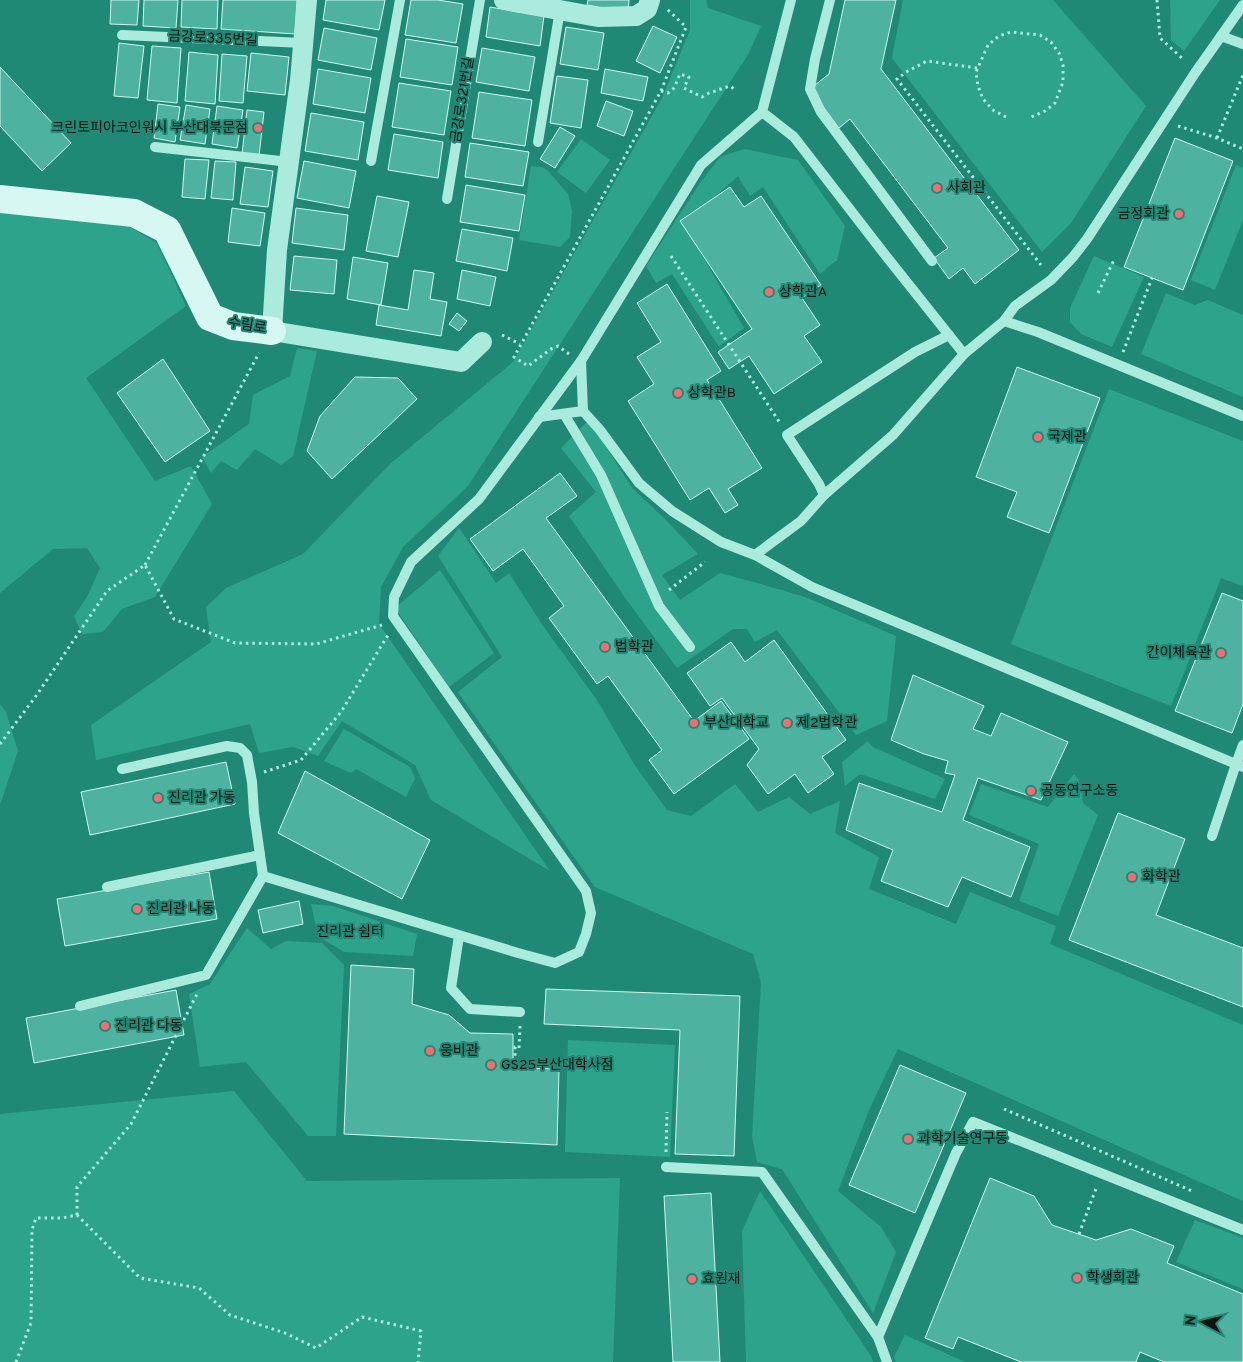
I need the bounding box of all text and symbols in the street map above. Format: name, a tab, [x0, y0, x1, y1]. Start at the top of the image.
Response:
street label: 금강로335번길	[168, 28, 258, 50]
street label: 금강로321번길	[448, 56, 478, 144]
place label: 크린토피아코인워시 부산대북문점	[52, 120, 248, 137]
marker: 크린토피아코인워시 부산대북문점	[252, 122, 264, 134]
place label: 사회관	[947, 180, 986, 197]
marker: 사회관	[931, 182, 943, 194]
place label: 금정회관	[1117, 206, 1169, 223]
marker: 금정회관	[1173, 208, 1185, 220]
place label: 상학관A	[779, 283, 827, 301]
marker: 상학관A	[763, 286, 775, 298]
street label: 수림로	[226, 314, 268, 338]
place label: 상학관B	[688, 384, 736, 402]
marker: 상학관B	[672, 387, 684, 399]
place label: 국제관	[1048, 429, 1087, 446]
marker: 국제관	[1032, 431, 1044, 443]
place label: 법학관	[615, 638, 654, 656]
marker: 법학관	[599, 641, 611, 653]
place label: 간이체육관	[1147, 645, 1211, 662]
marker: 간이체육관	[1215, 647, 1227, 659]
place label: 부산대학교	[704, 714, 769, 732]
place label: 제2법학관	[797, 714, 857, 732]
marker: 부산대학교	[688, 717, 700, 729]
marker: 제2법학관	[781, 717, 793, 729]
place label: 공동연구소동	[1041, 783, 1118, 800]
marker: 공동연구소동	[1025, 785, 1037, 797]
place label: 진리관 가동	[168, 790, 236, 807]
marker: 진리관 가동	[152, 792, 164, 804]
place label: 화학관	[1142, 868, 1181, 886]
marker: 화학관	[1126, 871, 1138, 883]
place label: 진리관 나동	[147, 901, 215, 918]
marker: 진리관 나동	[131, 903, 143, 915]
park label: 진리관 쉼터	[316, 924, 384, 941]
place label: 진리관 다동	[115, 1018, 183, 1035]
marker: 진리관 다동	[99, 1020, 111, 1032]
place label: 웅비관	[440, 1043, 479, 1060]
marker: 웅비관	[424, 1045, 436, 1057]
place label: GS25부산대학사점	[501, 1056, 613, 1074]
marker: GS25부산대학사점	[485, 1059, 497, 1071]
place label: 과학기술연구동	[918, 1130, 1008, 1148]
marker: 과학기술연구동	[902, 1133, 914, 1145]
place label: 학생회관	[1087, 1269, 1139, 1287]
place label: 효원재	[702, 1271, 741, 1288]
marker: 학생회관	[1071, 1272, 1083, 1284]
marker: 효원재	[686, 1273, 698, 1285]
north arrow	[1178, 1297, 1228, 1347]
text: N	[1183, 1315, 1201, 1327]

